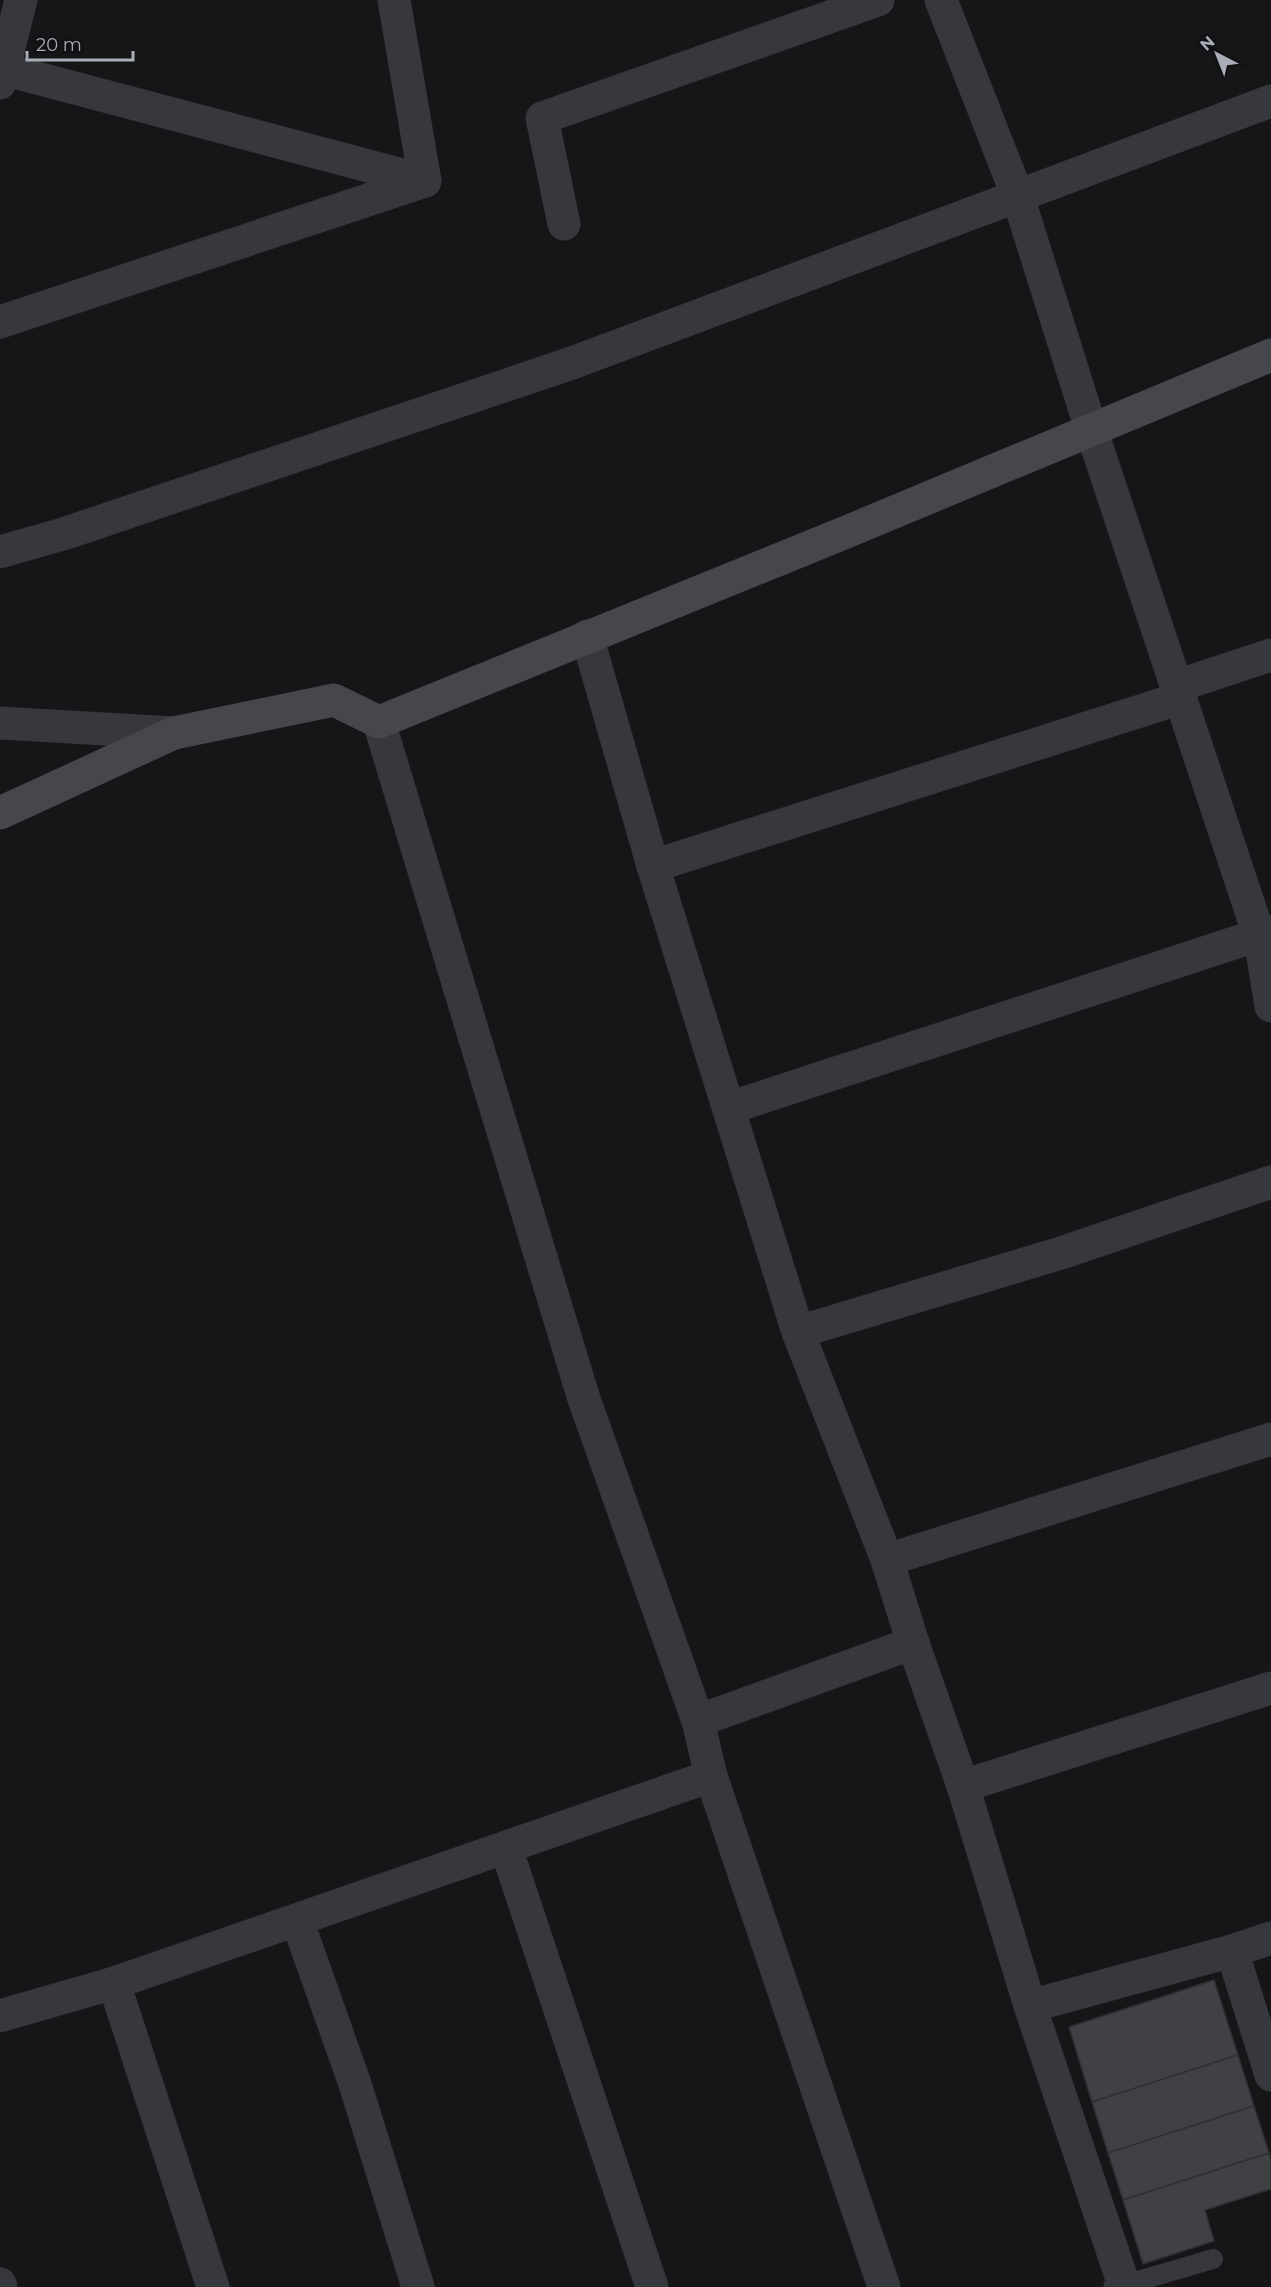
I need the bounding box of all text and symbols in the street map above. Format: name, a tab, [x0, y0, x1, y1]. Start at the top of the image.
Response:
scale bar	[27, 24, 134, 62]
north arrow	[1187, 24, 1247, 84]
text: N	[1196, 32, 1218, 55]
text: 20 m	[36, 34, 82, 56]

